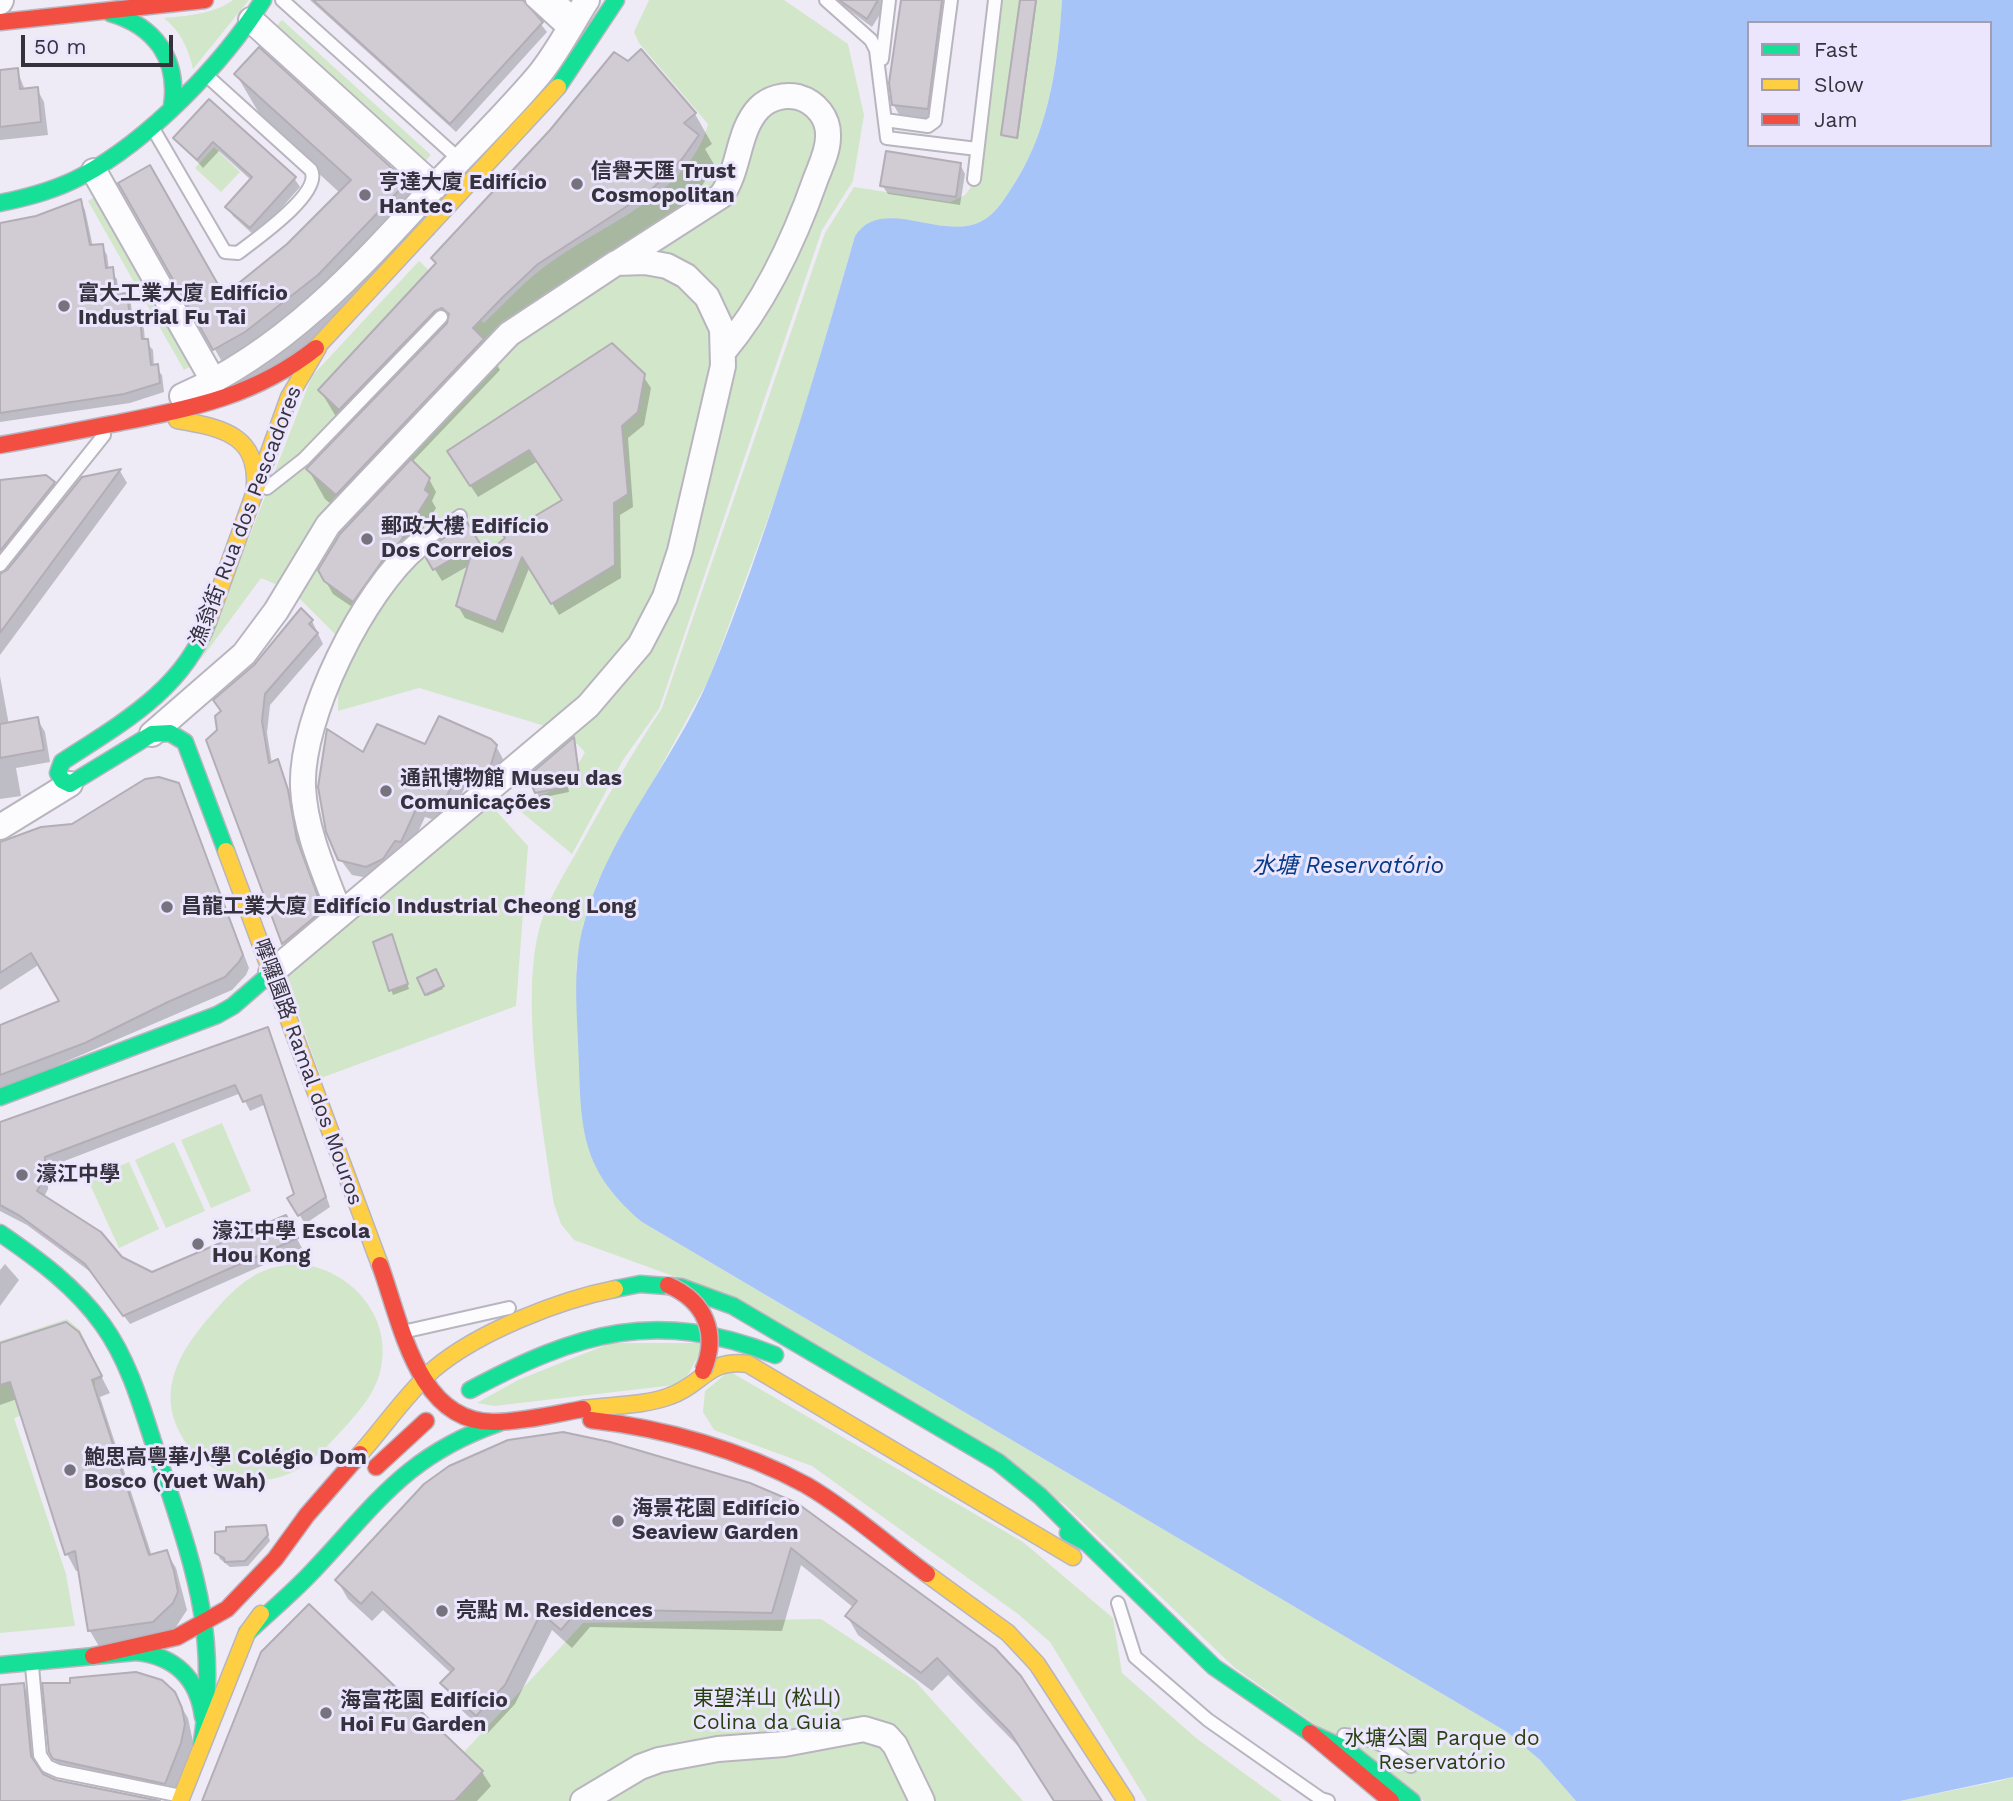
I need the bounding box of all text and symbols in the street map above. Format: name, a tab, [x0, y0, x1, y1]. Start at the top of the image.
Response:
scale bar	[24, 21, 177, 65]
legend	[1747, 21, 1992, 147]
text: 50 m	[34, 34, 86, 59]
text: Fast	[1814, 37, 1858, 62]
text: Slow	[1814, 72, 1864, 97]
text: Jam	[1814, 107, 1857, 132]
place label: 信譽天匯 Trust Cosmopolitan	[591, 159, 736, 209]
place label: 亨達大廈 Edifício Hantec	[379, 170, 547, 220]
marker: 信譽天匯 Trust Cosmopolitan	[569, 176, 585, 192]
marker: 亨達大廈 Edifício Hantec	[357, 187, 373, 203]
place label: 富大工業大廈 Edifício Industrial Fu Tai	[78, 281, 288, 331]
marker: 富大工業大廈 Edifício Industrial Fu Tai	[56, 298, 72, 314]
street label: 漁翁街 Rua dos Pescadores	[185, 382, 307, 650]
place label: 郵政大樓 Edifício Dos Correios	[381, 514, 549, 564]
marker: 郵政大樓 Edifício Dos Correios	[359, 531, 375, 547]
place label: 通訊博物館 Museu das Comunicações	[400, 766, 622, 816]
marker: 通訊博物館 Museu das Comunicações	[378, 783, 394, 799]
water label: 水塘 Reservatório	[1252, 852, 1444, 880]
place label: 昌龍工業大廈 Edifício Industrial Cheong Long	[181, 894, 636, 920]
marker: 昌龍工業大廈 Edifício Industrial Cheong Long	[159, 899, 175, 915]
street label: 嚤囉園路 Ramal dos Mouros	[248, 935, 368, 1209]
place label: 濠江中學	[36, 1162, 120, 1188]
marker: 濠江中學	[14, 1167, 30, 1183]
place label: 濠江中學 Escola Hou Kong	[212, 1219, 370, 1269]
marker: 濠江中學 Escola Hou Kong	[190, 1236, 206, 1252]
place label: 鮑思高粵華小學 Colégio Dom Bosco (Yuet Wah)	[84, 1445, 367, 1495]
marker: 鮑思高粵華小學 Colégio Dom Bosco (Yuet Wah)	[62, 1462, 78, 1478]
place label: 海景花園 Edifício Seaview Garden	[632, 1496, 800, 1546]
marker: 海景花園 Edifício Seaview Garden	[610, 1513, 626, 1529]
place label: 亮點 M. Residences	[456, 1598, 653, 1624]
marker: 亮點 M. Residences	[434, 1603, 450, 1619]
park label: 東望洋山 (松山) Colina da Guia	[693, 1686, 841, 1736]
place label: 海富花園 Edifício Hoi Fu Garden	[340, 1688, 508, 1738]
marker: 海富花園 Edifício Hoi Fu Garden	[318, 1705, 334, 1721]
park label: 水塘公園 Parque do Reservatório	[1344, 1726, 1540, 1776]

